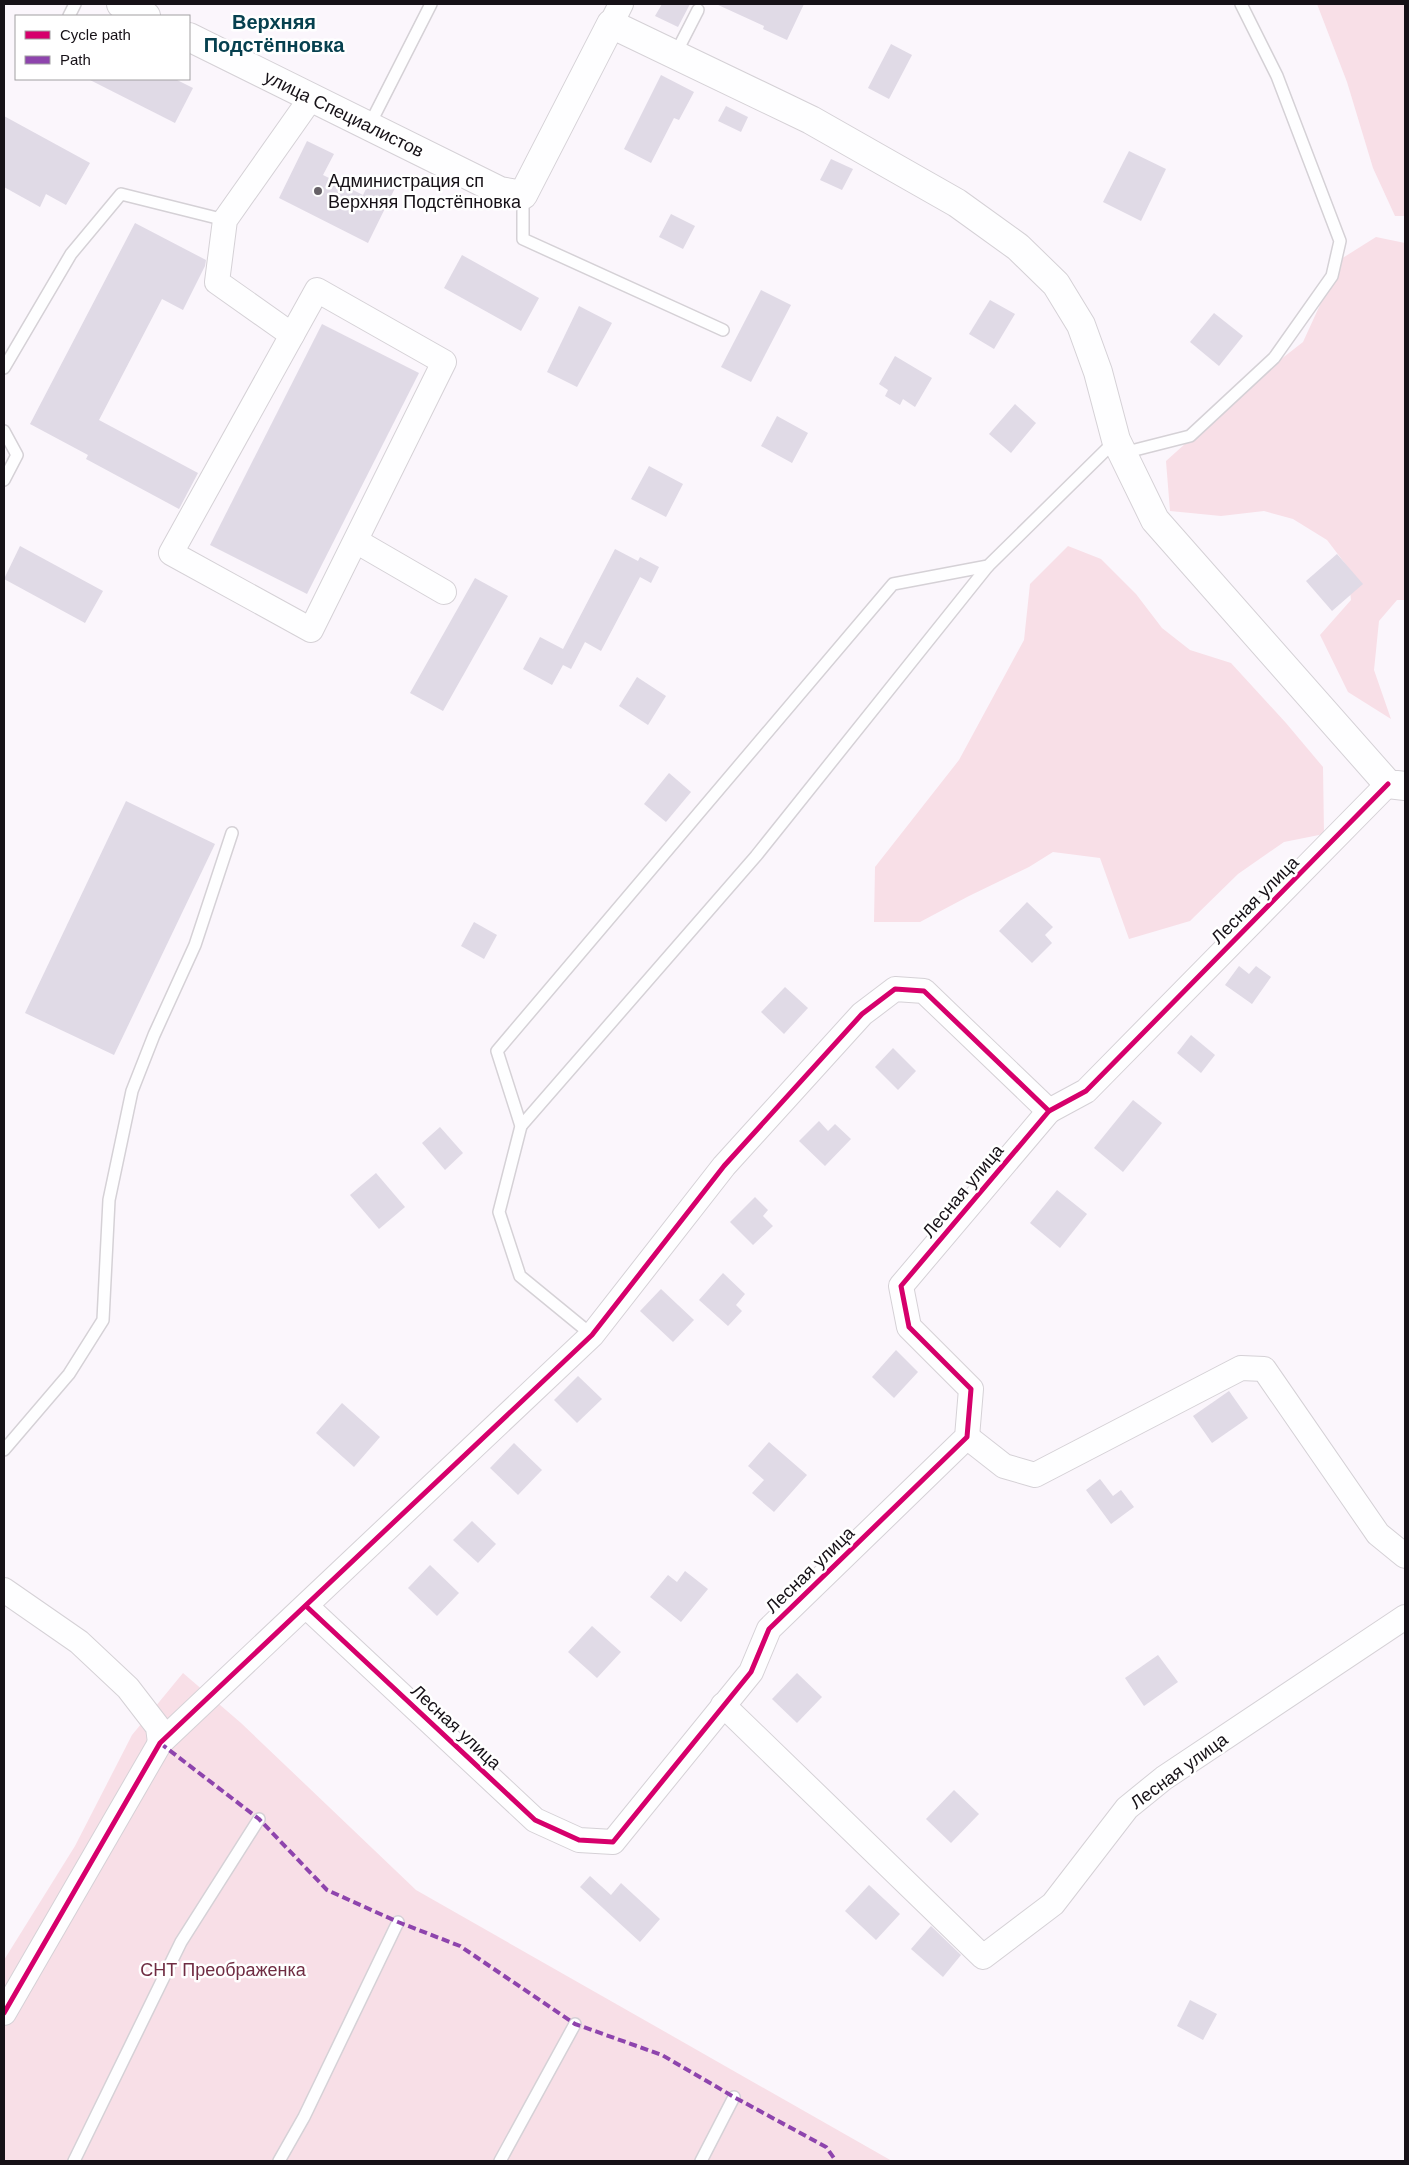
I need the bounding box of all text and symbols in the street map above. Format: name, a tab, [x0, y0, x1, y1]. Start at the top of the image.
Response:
district label: Верхняя Подстёпновка	[204, 11, 345, 56]
legend	[15, 15, 190, 80]
text: Cycle path	[60, 26, 131, 43]
text: Path	[60, 51, 91, 68]
street label: улица Специалистов	[261, 67, 427, 161]
place label: Администрация сп Верхняя Подстёпновка	[328, 171, 522, 212]
marker: Администрация сп Верхняя Подстёпновка	[312, 185, 324, 197]
street label: Лесная улица	[1207, 852, 1303, 948]
street label: Лесная улица	[918, 1140, 1008, 1241]
street label: Лесная улица	[762, 1522, 859, 1617]
street label: Лесная улица	[407, 1680, 506, 1774]
street label: Лесная улица	[1127, 1729, 1232, 1813]
park label: СНТ Преображенка	[140, 1960, 307, 1980]

